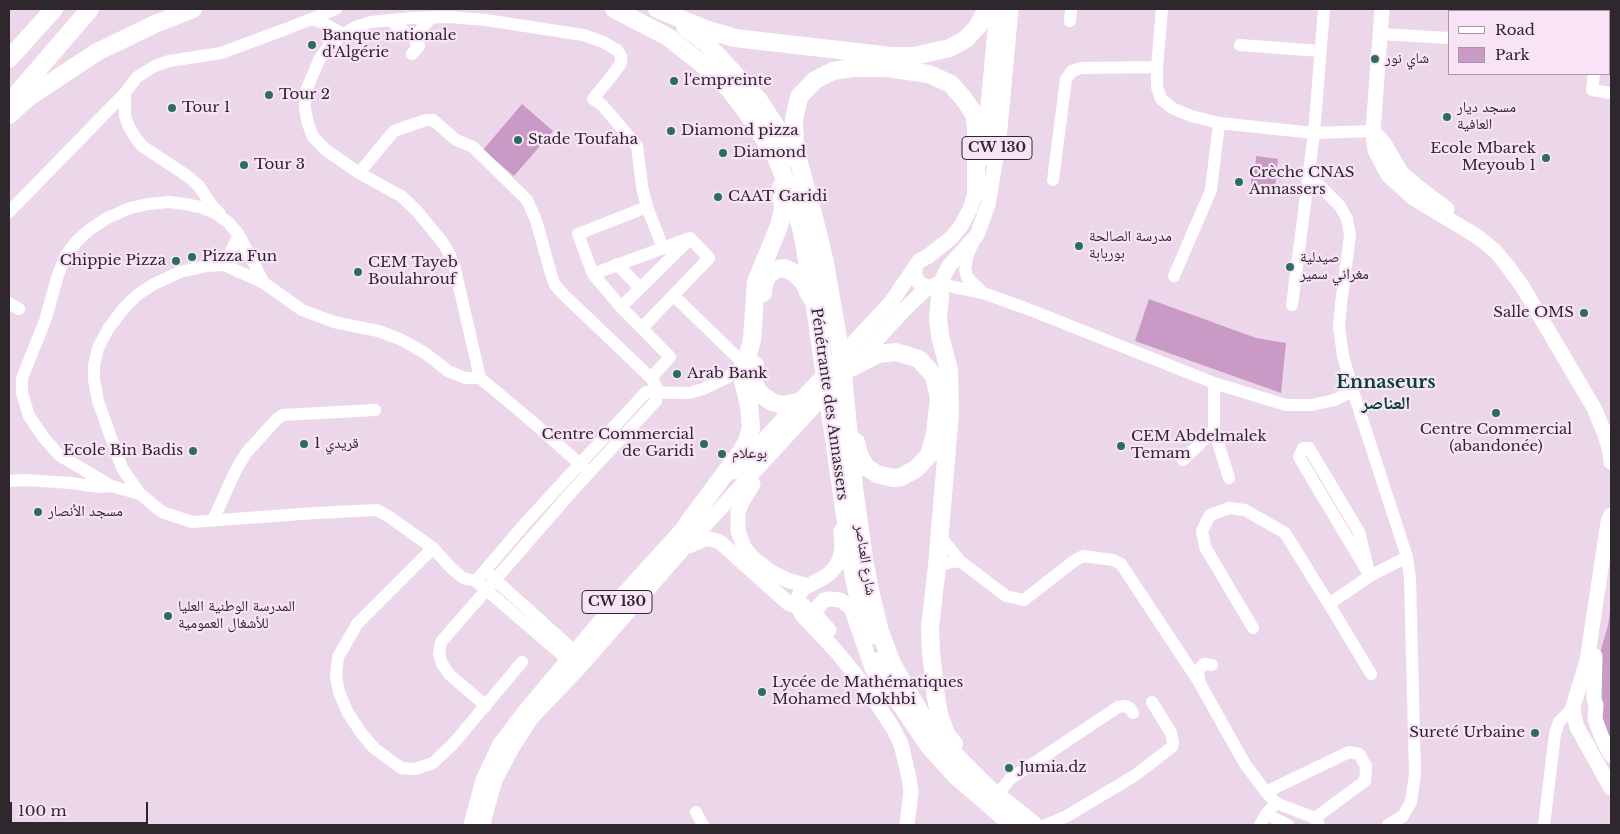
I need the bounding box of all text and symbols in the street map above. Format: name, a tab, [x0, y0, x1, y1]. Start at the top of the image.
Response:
legend	[1448, 10, 1610, 75]
text: Road	[1495, 20, 1535, 39]
place label: Banque nationale d'Algérie	[322, 27, 456, 62]
marker: Banque nationale d'Algérie	[306, 39, 318, 51]
text: Park	[1495, 45, 1530, 64]
place label: شاي نور	[1385, 50, 1429, 68]
marker: شاي نور	[1369, 53, 1381, 65]
place label: l'empreinte	[684, 72, 772, 90]
marker: l'empreinte	[668, 75, 680, 87]
place label: Tour 2	[279, 86, 330, 104]
marker: Tour 2	[263, 89, 275, 101]
place label: Tour 1	[182, 99, 230, 117]
place label: مسجد ديار العافية	[1457, 99, 1516, 134]
marker: Tour 1	[166, 102, 178, 114]
marker: مسجد ديار العافية	[1441, 111, 1453, 123]
place label: Diamond pizza	[681, 122, 799, 140]
marker: Diamond pizza	[665, 125, 677, 137]
place label: Stade Toufaha	[528, 131, 638, 149]
marker: Stade Toufaha	[512, 134, 524, 146]
road number: CW 130	[962, 136, 1032, 160]
place label: Ecole Mbarek Meyoub 1	[1430, 140, 1536, 175]
place label: Diamond	[733, 144, 806, 162]
marker: Diamond	[717, 147, 729, 159]
marker: Ecole Mbarek Meyoub 1	[1540, 152, 1552, 164]
place label: Tour 3	[254, 156, 305, 174]
marker: Tour 3	[238, 159, 250, 171]
place label: Crèche CNAS Annassers	[1249, 164, 1355, 199]
marker: Crèche CNAS Annassers	[1233, 176, 1245, 188]
place label: CAAT Garidi	[728, 188, 827, 206]
marker: CAAT Garidi	[712, 191, 724, 203]
place label: مدرسة الصالحة بوربابة	[1089, 228, 1172, 263]
marker: مدرسة الصالحة بوربابة	[1073, 240, 1085, 252]
place label: Pizza Fun	[202, 248, 277, 266]
place label: صيدلية مغراني سمير	[1300, 249, 1369, 284]
marker: Pizza Fun	[186, 251, 198, 263]
place label: Chippie Pizza	[60, 252, 166, 270]
place label: CEM Tayeb Boulahrouf	[368, 254, 458, 289]
marker: Chippie Pizza	[170, 255, 182, 267]
marker: صيدلية مغراني سمير	[1284, 261, 1296, 273]
marker: CEM Tayeb Boulahrouf	[352, 266, 364, 278]
place label: Salle OMS	[1493, 304, 1574, 322]
street label: Pénétrante des Annassers	[807, 307, 851, 501]
marker: Salle OMS	[1578, 307, 1590, 319]
place label: Arab Bank	[687, 365, 768, 383]
marker: Arab Bank	[671, 368, 683, 380]
district label: Ennaseurs العناصر	[1336, 372, 1436, 414]
marker: Centre Commercial (abandonée)	[1490, 407, 1502, 419]
place label: Centre Commercial (abandonée)	[1420, 421, 1572, 456]
place label: Centre Commercial de Garidi	[542, 426, 694, 461]
place label: CEM Abdelmalek Temam	[1131, 428, 1267, 463]
place label: قريدي 1	[314, 435, 359, 453]
marker: قريدي 1	[298, 438, 310, 450]
marker: Centre Commercial de Garidi	[698, 438, 710, 450]
marker: CEM Abdelmalek Temam	[1115, 440, 1127, 452]
place label: Ecole Bin Badis	[63, 442, 183, 460]
marker: Ecole Bin Badis	[187, 445, 199, 457]
place label: بوعلام	[732, 445, 767, 463]
marker: بوعلام	[716, 448, 728, 460]
place label: مسجد الأنصار	[48, 503, 123, 521]
marker: مسجد الأنصار	[32, 506, 44, 518]
street label: شارع العناصر	[850, 523, 880, 597]
road number: CW 130	[582, 590, 652, 614]
place label: المدرسة الوطنية العليا للأشغال العمومية	[178, 598, 295, 633]
marker: المدرسة الوطنية العليا للأشغال العمومية	[162, 610, 174, 622]
place label: Lycée de Mathématiques Mohamed Mokhbi	[772, 674, 963, 709]
marker: Lycée de Mathématiques Mohamed Mokhbi	[756, 686, 768, 698]
place label: Sureté Urbaine	[1409, 724, 1525, 742]
marker: Sureté Urbaine	[1529, 727, 1541, 739]
place label: Jumia.dz	[1019, 759, 1087, 777]
marker: Jumia.dz	[1003, 762, 1015, 774]
scale bar	[12, 792, 150, 824]
text: 100 m	[18, 801, 67, 820]

